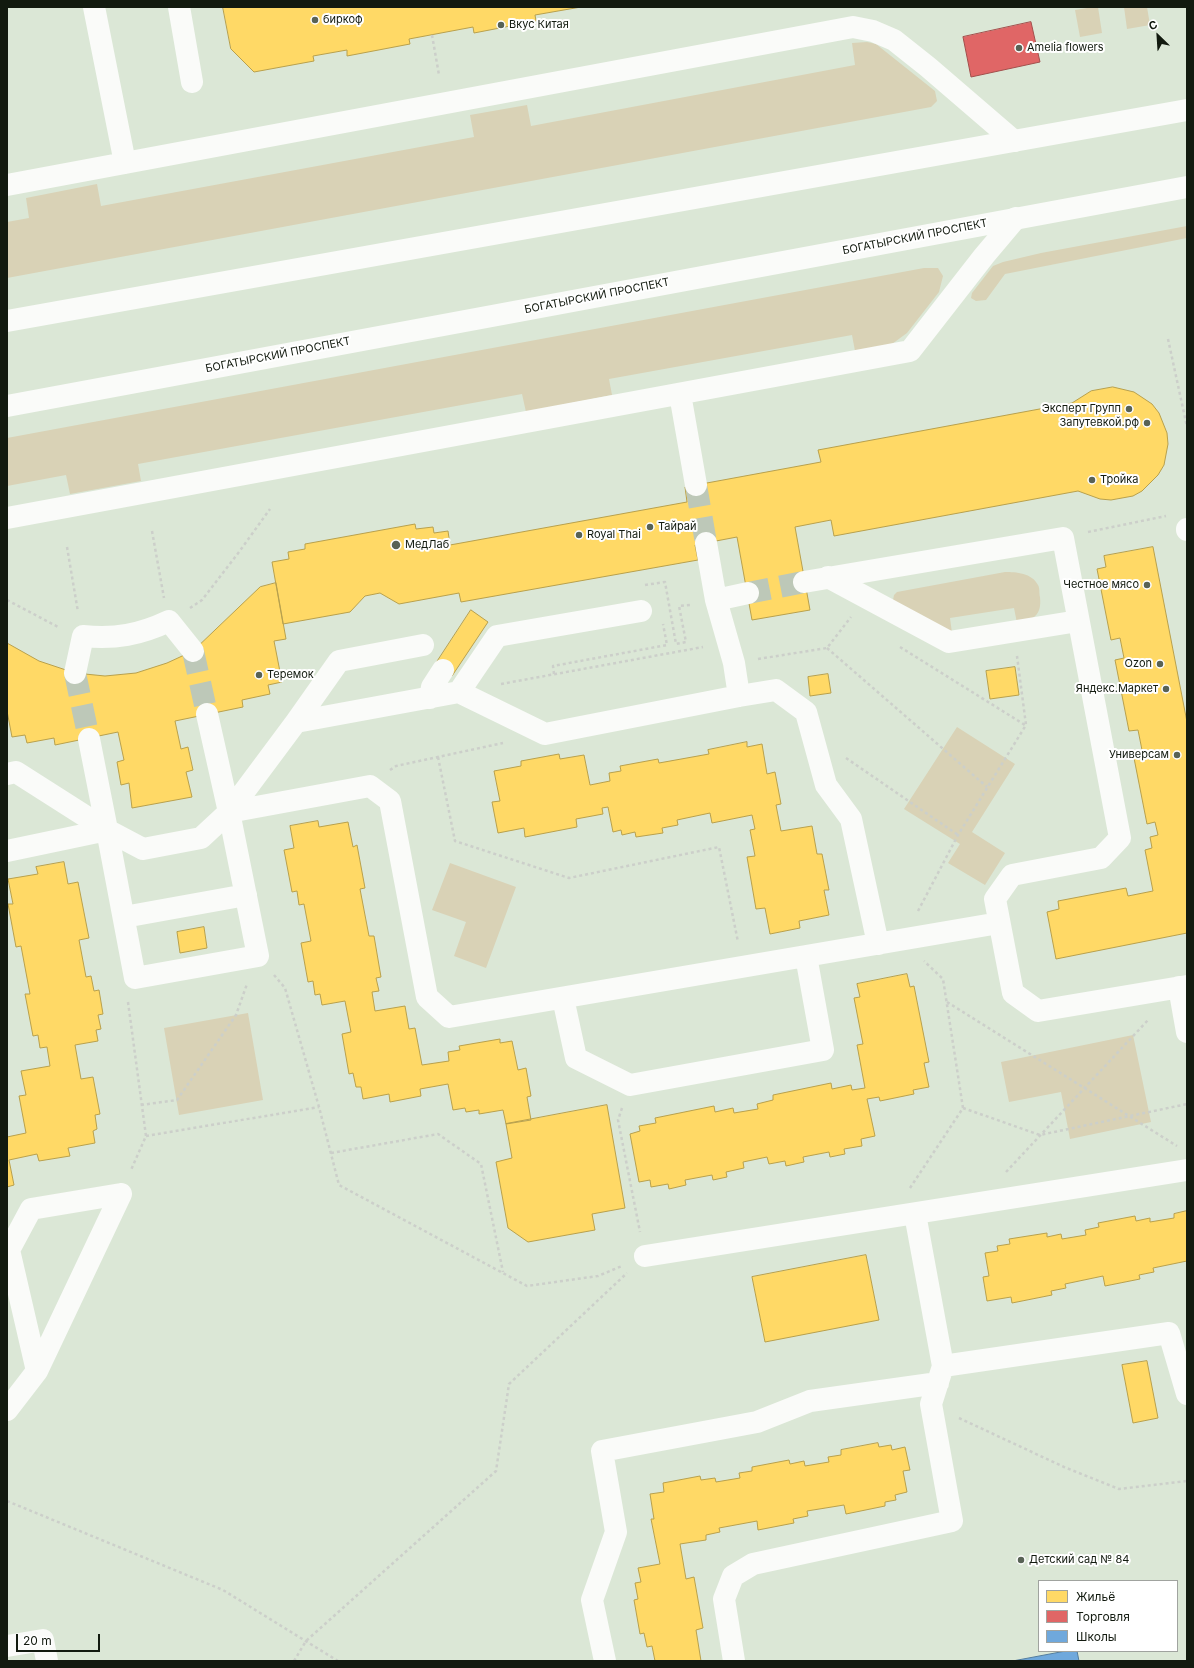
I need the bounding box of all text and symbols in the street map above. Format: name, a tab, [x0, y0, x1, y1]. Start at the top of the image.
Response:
place label: биркоф	[323, 13, 363, 27]
marker: биркоф	[310, 15, 320, 25]
north arrow	[1138, 16, 1178, 56]
text: С	[1146, 17, 1160, 33]
place label: Вкус Китая	[509, 18, 569, 32]
marker: Вкус Китая	[496, 20, 506, 30]
place label: Amelia flowers	[1027, 41, 1104, 55]
marker: Amelia flowers	[1014, 43, 1024, 53]
street label: БОГАТЫРСКИЙ ПРОСПЕКТ	[841, 216, 989, 258]
street label: БОГАТЫРСКИЙ ПРОСПЕКТ	[523, 275, 671, 317]
street label: БОГАТЫРСКИЙ ПРОСПЕКТ	[204, 334, 352, 376]
place label: Эксперт Групп	[1042, 402, 1121, 416]
marker: Эксперт Групп	[1124, 404, 1134, 414]
place label: Запутевкой.рф	[1060, 416, 1139, 430]
marker: Запутевкой.рф	[1142, 418, 1152, 428]
place label: Тройка	[1100, 473, 1138, 487]
marker: Тройка	[1087, 475, 1097, 485]
place label: Тайрай	[658, 520, 696, 534]
marker: Тайрай	[645, 522, 655, 532]
place label: Royal Thai	[587, 528, 641, 542]
marker: Royal Thai	[574, 530, 584, 540]
place label: МедЛаб	[405, 538, 449, 552]
marker: МедЛаб	[390, 539, 402, 551]
place label: Честное мясо	[1063, 578, 1139, 592]
marker: Честное мясо	[1142, 580, 1152, 590]
place label: Ozon	[1125, 657, 1152, 671]
marker: Ozon	[1155, 659, 1165, 669]
place label: Теремок	[267, 668, 314, 682]
marker: Теремок	[254, 670, 264, 680]
place label: Яндекс.Маркет	[1076, 682, 1158, 696]
marker: Яндекс.Маркет	[1161, 684, 1171, 694]
place label: Универсам	[1109, 748, 1169, 762]
marker: Универсам	[1172, 750, 1182, 760]
place label: Детский сад № 84	[1029, 1553, 1129, 1567]
marker: Детский сад № 84	[1016, 1555, 1026, 1565]
legend	[1038, 1580, 1178, 1652]
text: Жильё	[1076, 1589, 1115, 1604]
text: Торговля	[1076, 1609, 1130, 1624]
scale bar	[18, 1626, 102, 1652]
text: Школы	[1076, 1629, 1117, 1644]
text: 20 m	[23, 1633, 52, 1648]

